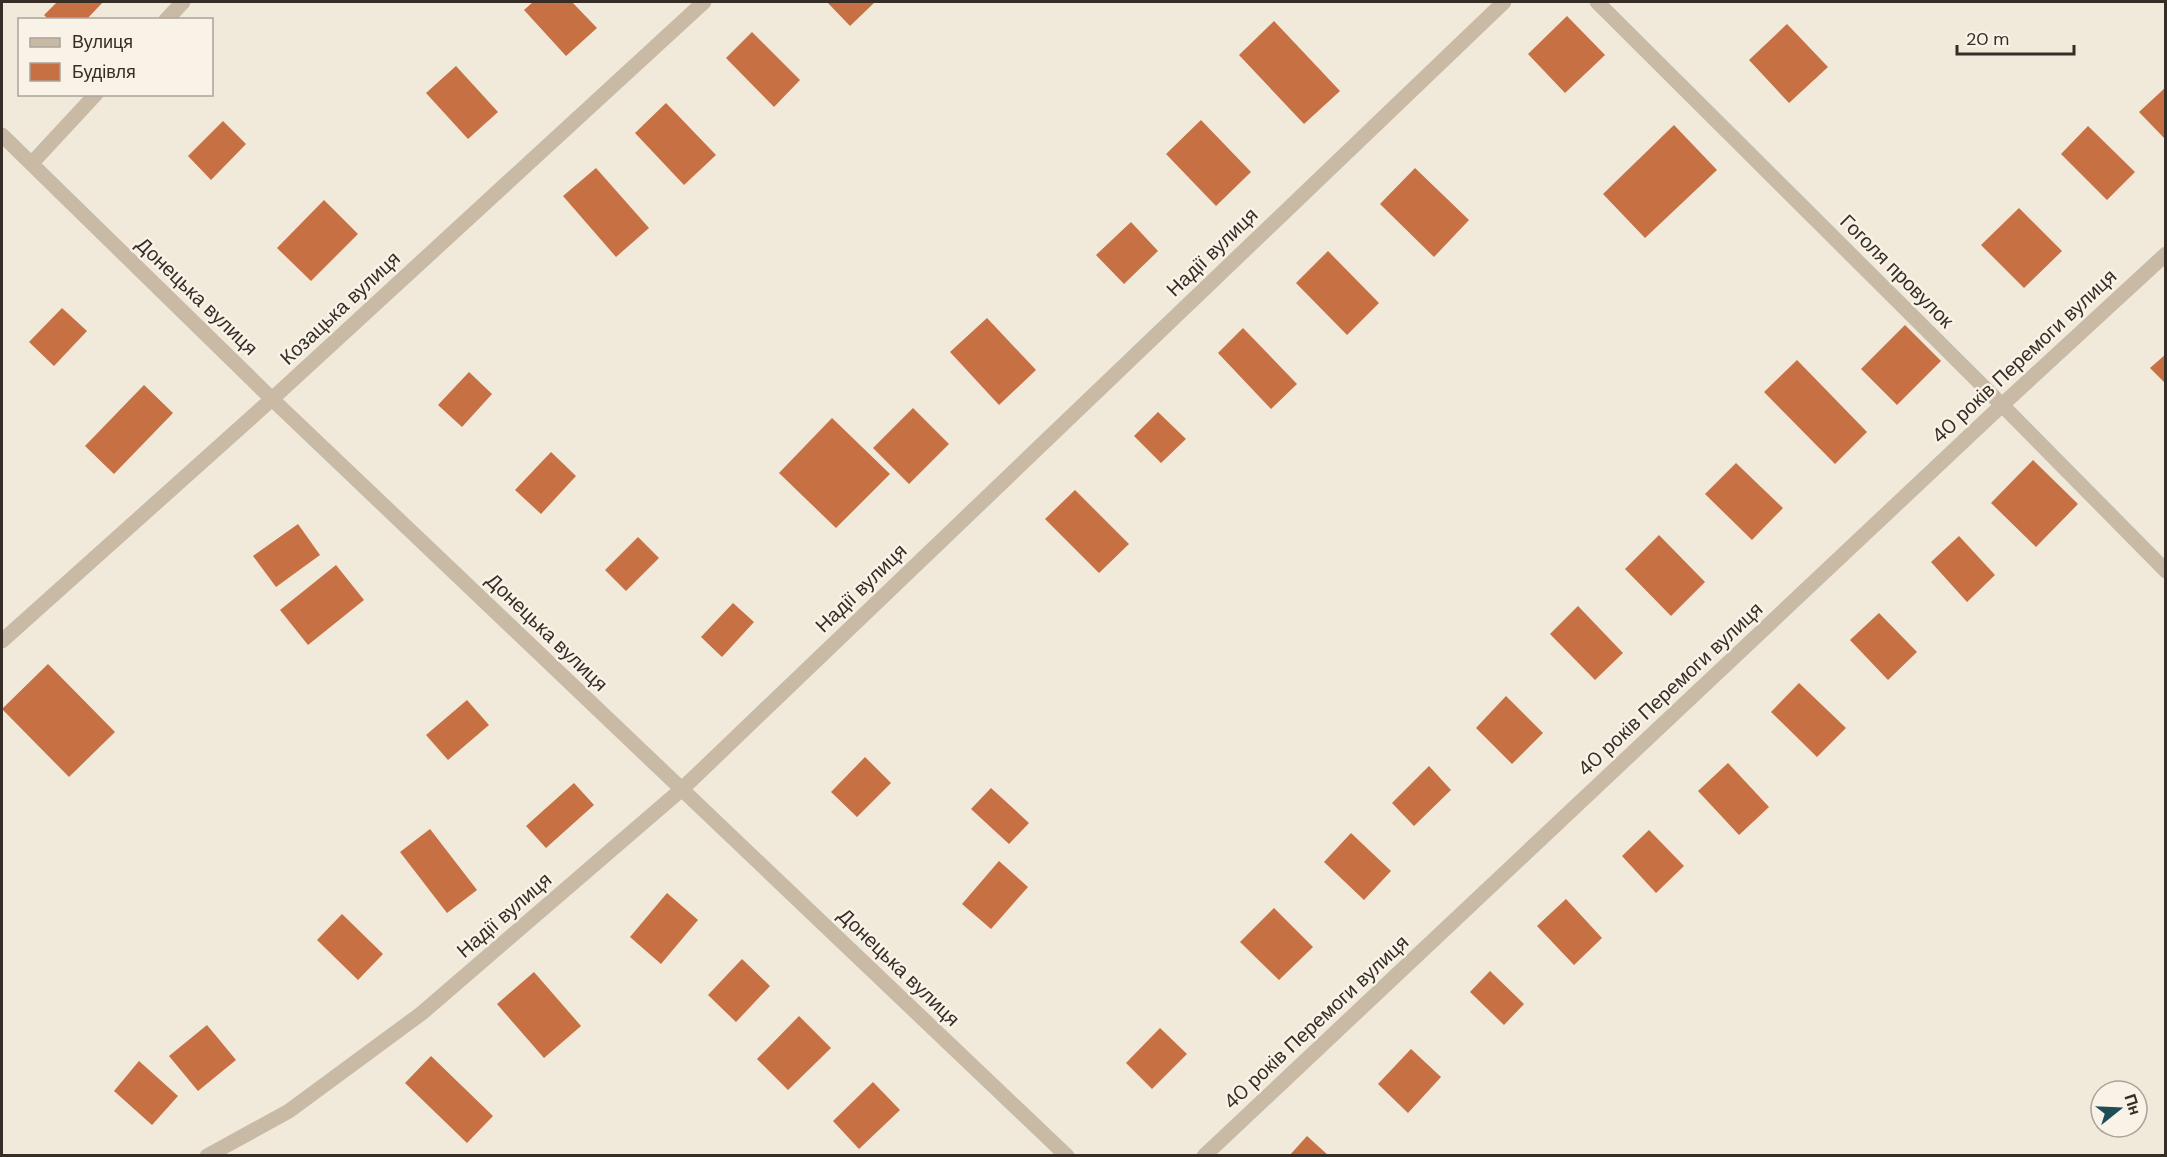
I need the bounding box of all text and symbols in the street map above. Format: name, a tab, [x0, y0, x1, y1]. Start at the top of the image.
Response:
legend	[18, 18, 213, 96]
scale bar	[1957, 18, 2074, 56]
text: 20 m	[1966, 27, 2009, 51]
text: Вулиця	[72, 30, 133, 54]
text: Будівля	[72, 60, 136, 84]
street label: Надії вулиця	[1161, 202, 1263, 302]
street label: Гоголя провулок	[1835, 209, 1960, 334]
street label: Донецька вулиця	[131, 231, 263, 361]
street label: Козацька вулиця	[274, 246, 406, 370]
street label: 40 років Перемоги вулиця	[1926, 263, 2122, 449]
street label: Надії вулиця	[810, 538, 912, 638]
street label: Донецька вулиця	[481, 567, 613, 697]
street label: 40 років Перемоги вулиця	[1572, 596, 1768, 782]
street label: Надії вулиця	[451, 867, 557, 963]
street label: Донецька вулиця	[833, 902, 965, 1032]
street label: 40 років Перемоги вулиця	[1218, 929, 1414, 1115]
north arrow	[2089, 1079, 2149, 1139]
text: Пн	[2120, 1091, 2146, 1118]

